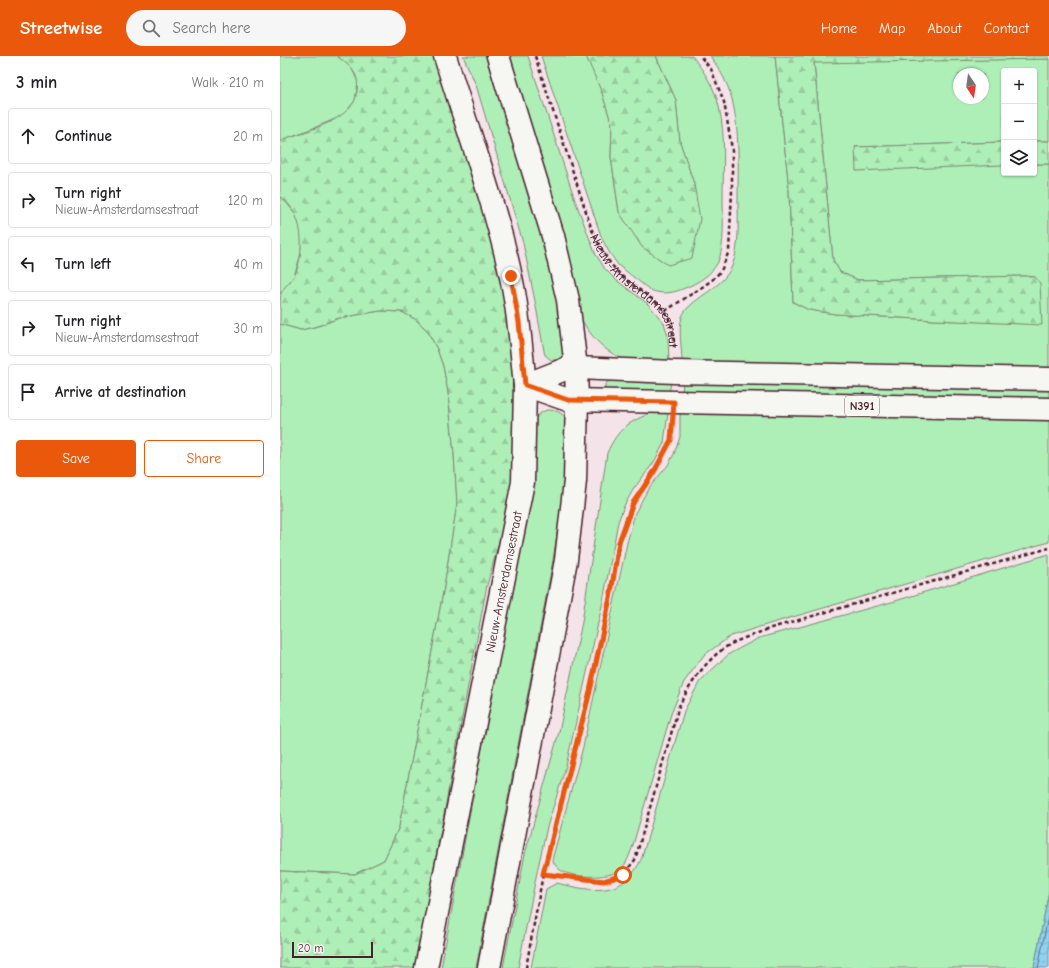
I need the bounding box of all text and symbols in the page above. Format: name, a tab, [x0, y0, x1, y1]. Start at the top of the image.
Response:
search box	[126, 10, 406, 46]
text: Streetwise	[20, 17, 102, 39]
icon: search	[140, 17, 162, 39]
text: Search here	[172, 19, 250, 37]
text: Home	[821, 20, 857, 37]
text: Map	[879, 20, 905, 37]
text: About	[927, 20, 962, 37]
text: Contact	[984, 20, 1029, 37]
north arrow	[953, 68, 989, 104]
map controls	[1001, 68, 1037, 176]
button: +	[1001, 68, 1037, 104]
text: 3 min	[16, 73, 57, 92]
text: Walk · 210 m	[192, 75, 264, 90]
button: −	[1001, 104, 1037, 140]
icon: ahead	[17, 125, 39, 147]
text: Continue	[55, 127, 112, 145]
text: 20 m	[233, 129, 263, 144]
button: layers	[1001, 140, 1037, 176]
text: Turn right	[55, 184, 121, 202]
icon: right	[17, 189, 39, 211]
text: 120 m	[228, 193, 263, 208]
text: Nieuw-Amsterdamsestraat	[55, 202, 198, 217]
street label: Nieuw-Amsterdamsestraat	[587, 232, 681, 349]
icon: left	[17, 253, 39, 275]
text: Turn left	[55, 255, 111, 273]
text: 40 m	[234, 257, 263, 272]
route end	[502, 267, 520, 285]
text: Turn right	[55, 312, 121, 330]
icon: right	[17, 317, 39, 339]
text: 30 m	[233, 321, 263, 336]
text: Nieuw-Amsterdamsestraat	[55, 330, 198, 345]
icon: arrive	[17, 381, 39, 403]
text: Arrive at destination	[55, 383, 186, 401]
road number: N391	[845, 396, 879, 416]
button: Save	[16, 440, 136, 477]
button: Share	[144, 440, 264, 477]
street label: Nieuw-Amsterdamsestraat	[482, 509, 525, 654]
route start	[614, 866, 632, 884]
scale bar	[292, 940, 373, 959]
text: 20 m	[298, 942, 323, 955]

